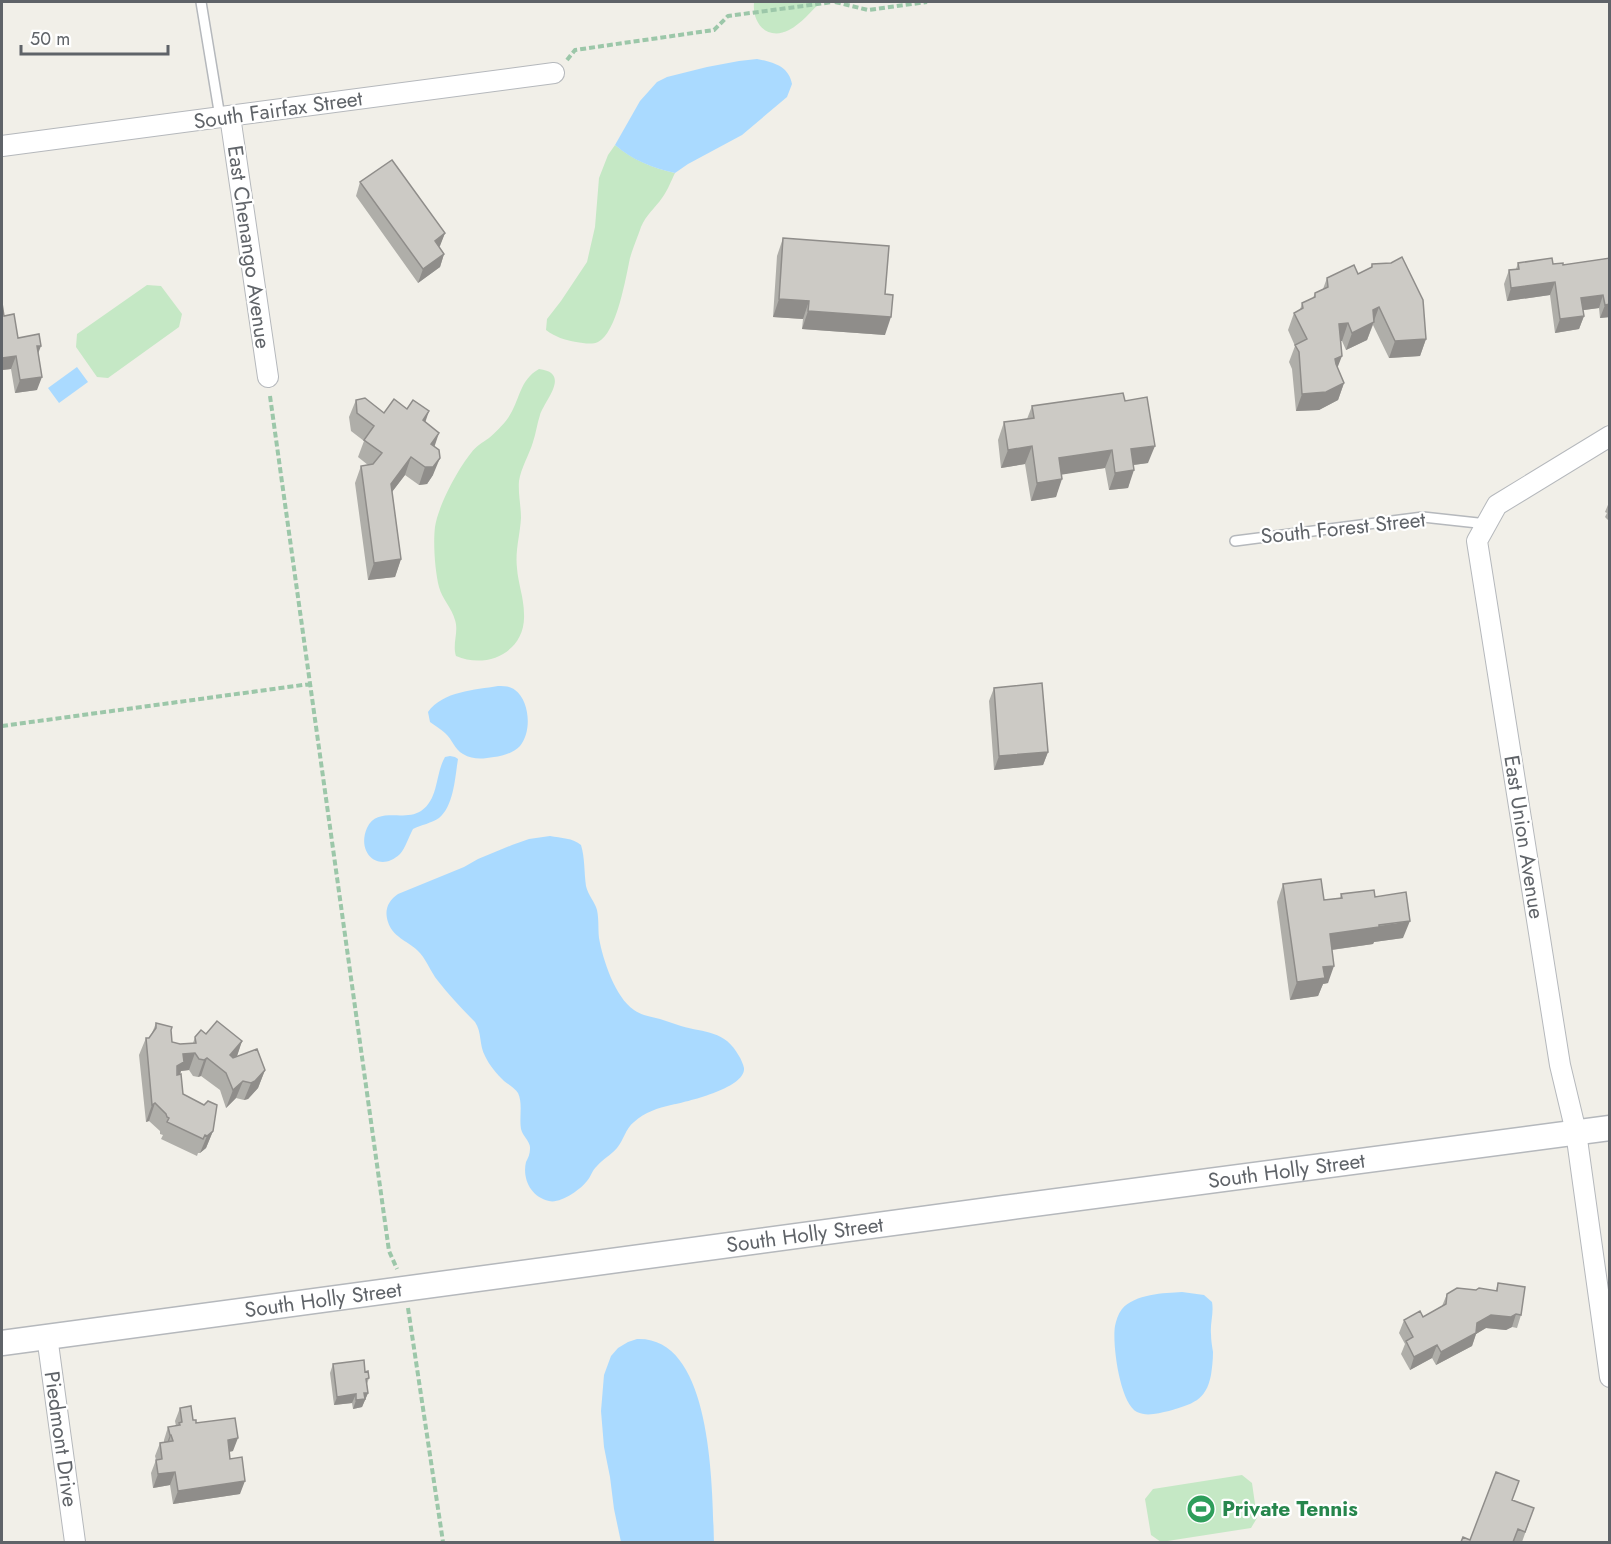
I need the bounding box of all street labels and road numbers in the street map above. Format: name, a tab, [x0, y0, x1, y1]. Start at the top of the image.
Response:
street label: South Fairfax Street	[192, 83, 364, 137]
street label: East Chenango Avenue	[220, 143, 278, 351]
street label: South Forest Street	[1259, 504, 1427, 552]
street label: East Union Avenue	[1496, 753, 1552, 921]
street label: South Holly Street	[1206, 1145, 1367, 1196]
street label: South Holly Street	[724, 1209, 885, 1260]
street label: South Holly Street	[243, 1274, 404, 1325]
street label: Piedmont Drive	[37, 1369, 85, 1509]

